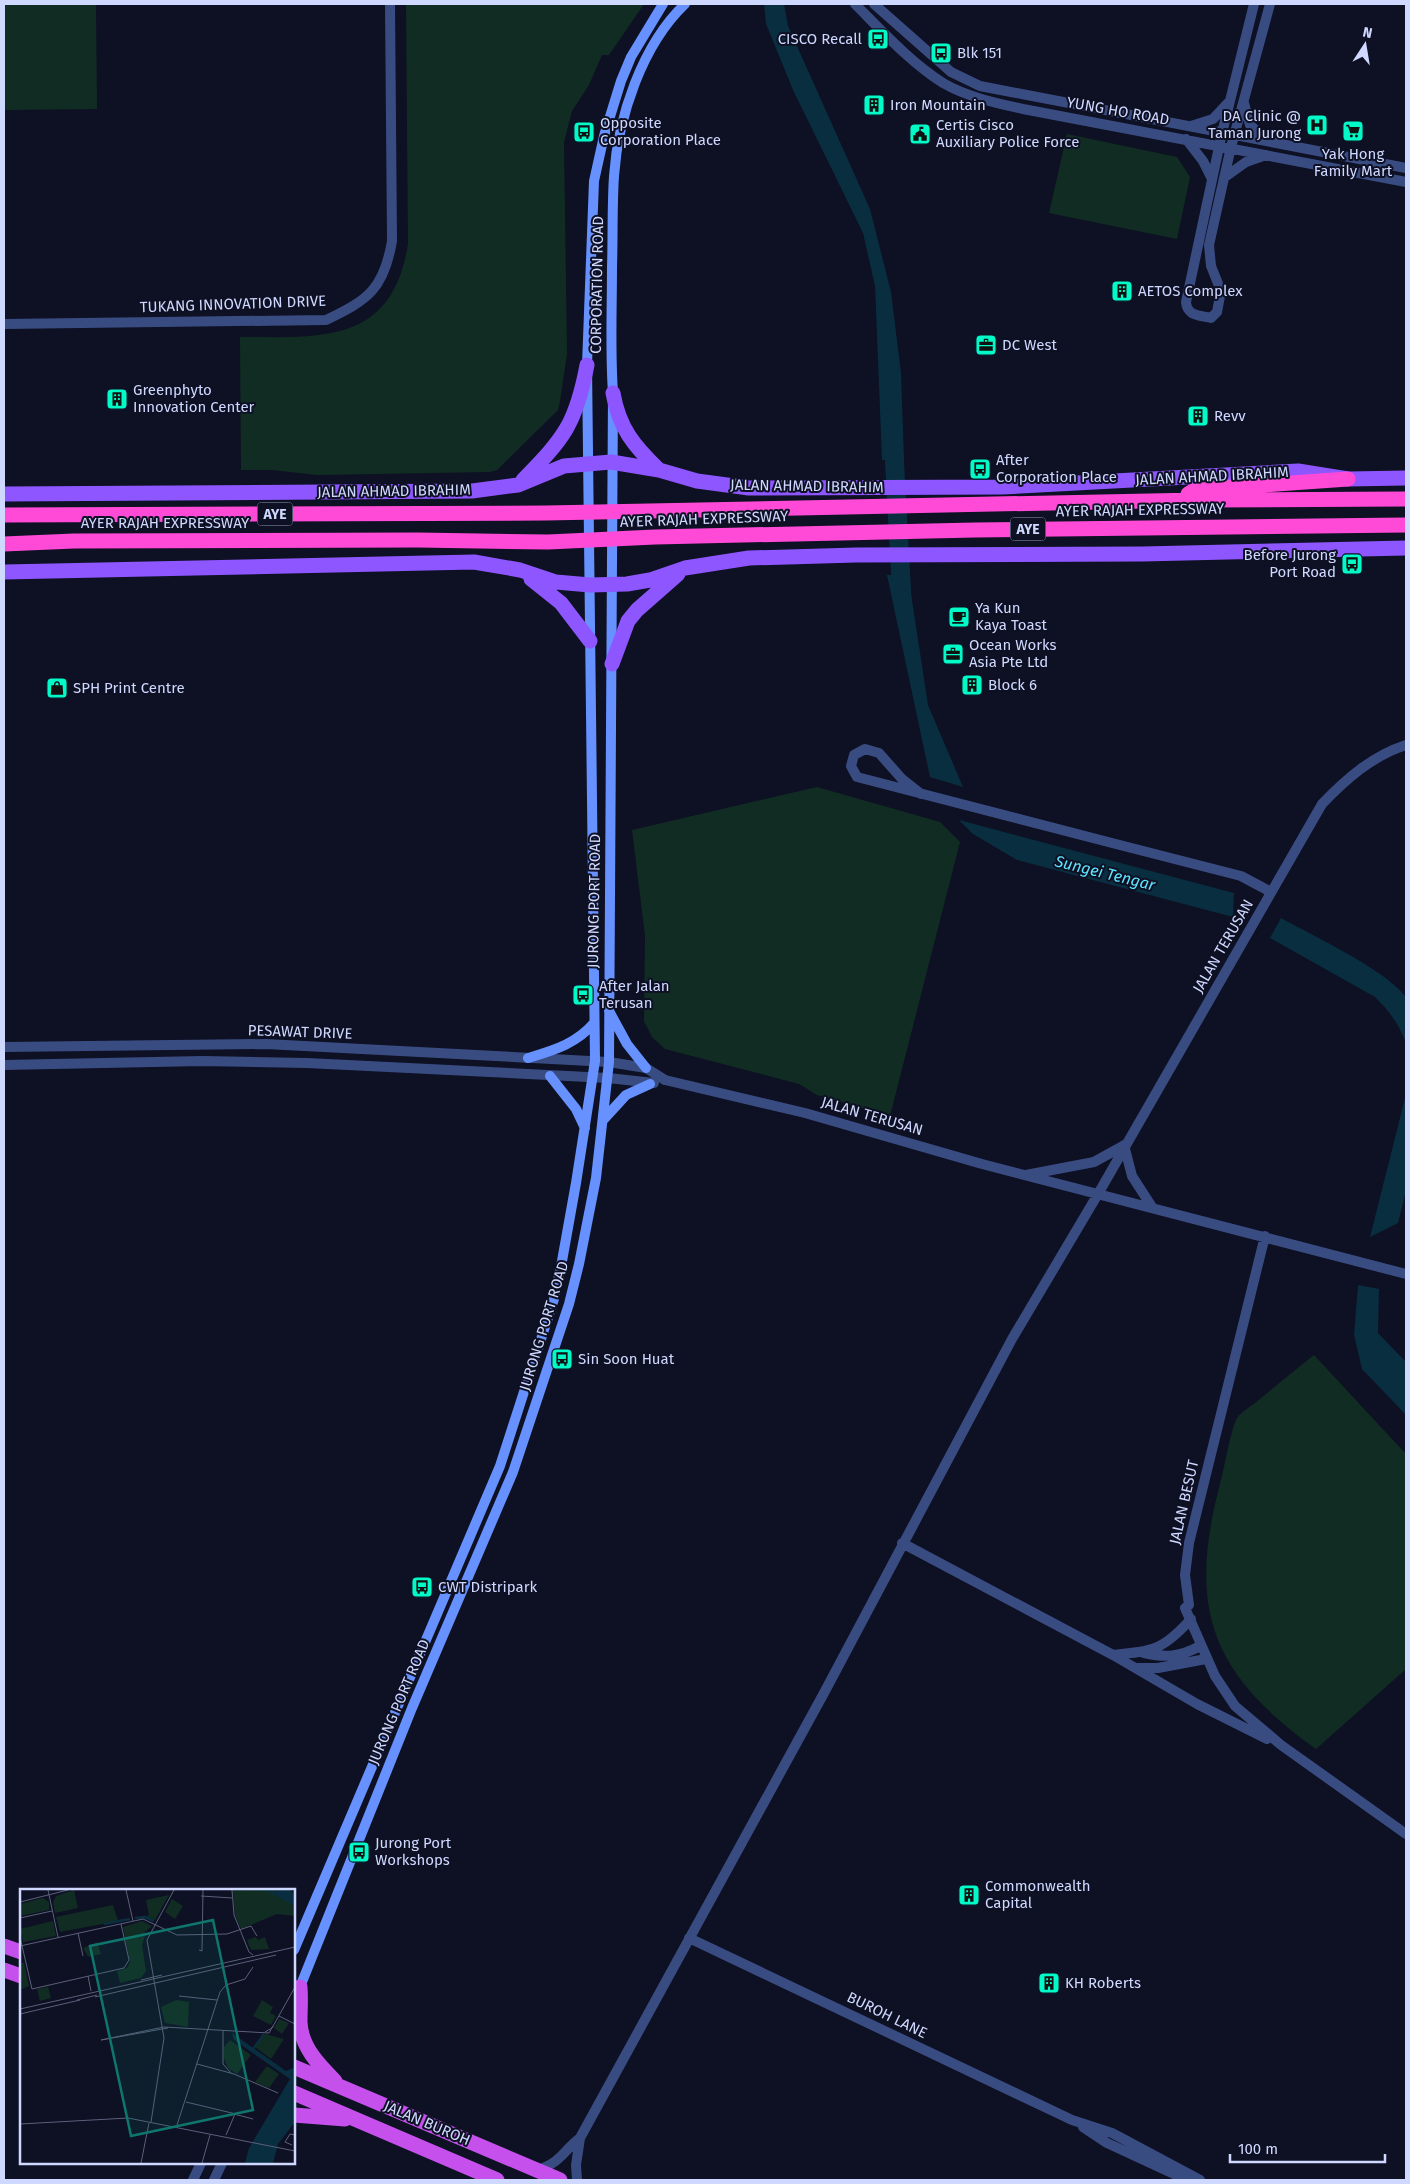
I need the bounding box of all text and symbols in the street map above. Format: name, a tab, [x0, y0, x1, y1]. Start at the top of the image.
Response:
north arrow	[1340, 20, 1390, 70]
text: N	[1361, 23, 1374, 42]
bus stop icon: CISCO Recall	[866, 27, 890, 51]
place label: CISCO Recall	[778, 30, 863, 48]
bus stop icon: Blk 151	[929, 41, 953, 65]
place label: Blk 151	[957, 44, 1002, 62]
building icon: Iron Mountain	[862, 93, 886, 117]
street label: YUNG HO ROAD	[1065, 93, 1171, 129]
place label: Iron Mountain	[890, 96, 986, 114]
place label: DA Clinic @ Taman Jurong	[1208, 107, 1301, 142]
hospital icon: DA Clinic @ Taman Jurong	[1305, 113, 1329, 137]
place label: Opposite Corporation Place	[600, 114, 721, 149]
place label: Certis Cisco Auxiliary Police Force	[936, 116, 1079, 151]
supermarket icon: Yak Hong Family Mart	[1341, 119, 1365, 143]
bus stop icon: Opposite Corporation Place	[572, 120, 596, 144]
public building icon: Certis Cisco Auxiliary Police Force	[908, 122, 932, 146]
place label: Yak Hong Family Mart	[1314, 145, 1393, 180]
street label: CORPORATION ROAD	[587, 216, 607, 354]
building icon: AETOS Complex	[1110, 279, 1134, 303]
place label: AETOS Complex	[1138, 282, 1243, 300]
street label: TUKANG INNOVATION DRIVE	[140, 292, 326, 316]
office icon: DC West	[974, 333, 998, 357]
place label: DC West	[1002, 336, 1057, 354]
place label: Greenphyto Innovation Center	[133, 381, 255, 416]
building icon: Greenphyto Innovation Center	[105, 387, 129, 411]
building icon: Revv	[1186, 404, 1210, 428]
place label: Revv	[1214, 407, 1246, 425]
place label: After Corporation Place	[996, 451, 1117, 486]
bus stop icon: After Corporation Place	[968, 457, 992, 481]
street label: JALAN AHMAD IBRAHIM	[1135, 463, 1289, 489]
street label: JALAN AHMAD IBRAHIM	[730, 476, 884, 496]
street label: JALAN AHMAD IBRAHIM	[317, 481, 471, 501]
street label: AYER RAJAH EXPRESSWAY	[1056, 500, 1225, 520]
road number: AYE	[258, 502, 292, 526]
street label: AYER RAJAH EXPRESSWAY	[619, 507, 789, 531]
street label: AYER RAJAH EXPRESSWAY	[81, 514, 250, 532]
road number: AYE	[1010, 518, 1046, 540]
place label: Before Jurong Port Road	[1244, 546, 1336, 581]
bus stop icon: Before Jurong Port Road	[1340, 552, 1364, 576]
place label: Ya Kun Kaya Toast	[975, 599, 1047, 634]
cafe icon: Ya Kun Kaya Toast	[947, 605, 971, 629]
place label: Ocean Works Asia Pte Ltd	[969, 636, 1057, 671]
office icon: Ocean Works Asia Pte Ltd	[941, 642, 965, 666]
building icon: Block 6	[960, 673, 984, 697]
shop icon: SPH Print Centre	[45, 676, 69, 700]
place label: Block 6	[988, 676, 1037, 694]
place label: SPH Print Centre	[73, 679, 185, 697]
street label: JURONG PORT ROAD	[584, 834, 604, 968]
water label: Sungei Tengar	[1052, 851, 1158, 895]
street label: JALAN TERUSAN	[1189, 896, 1257, 996]
place label: After Jalan Terusan	[599, 977, 670, 1012]
bus stop icon: After Jalan Terusan	[571, 983, 595, 1007]
street label: PESAWAT DRIVE	[247, 1021, 353, 1043]
street label: JALAN TERUSAN	[819, 1093, 925, 1139]
street label: JURONG PORT ROAD	[516, 1259, 572, 1393]
bus stop icon: Sin Soon Huat	[550, 1347, 574, 1371]
place label: Sin Soon Huat	[578, 1350, 675, 1368]
street label: JALAN BESUT	[1166, 1458, 1203, 1546]
bus stop icon: CWT Distripark	[410, 1575, 434, 1599]
place label: CWT Distripark	[438, 1578, 538, 1596]
street label: JURONG PORT ROAD	[364, 1637, 434, 1767]
place label: Jurong Port Workshops	[375, 1834, 452, 1869]
bus stop icon: Jurong Port Workshops	[347, 1840, 371, 1864]
place label: Commonwealth Capital	[985, 1877, 1091, 1912]
building icon: Commonwealth Capital	[957, 1883, 981, 1907]
inset map	[20, 1889, 295, 2164]
building icon: KH Roberts	[1037, 1971, 1061, 1995]
place label: KH Roberts	[1065, 1974, 1141, 1992]
street label: BUROH LANE	[844, 1988, 930, 2042]
street label: JALAN BUROH	[381, 2097, 473, 2149]
scale bar	[1230, 2132, 1385, 2164]
text: 100 m	[1238, 2140, 1278, 2158]

